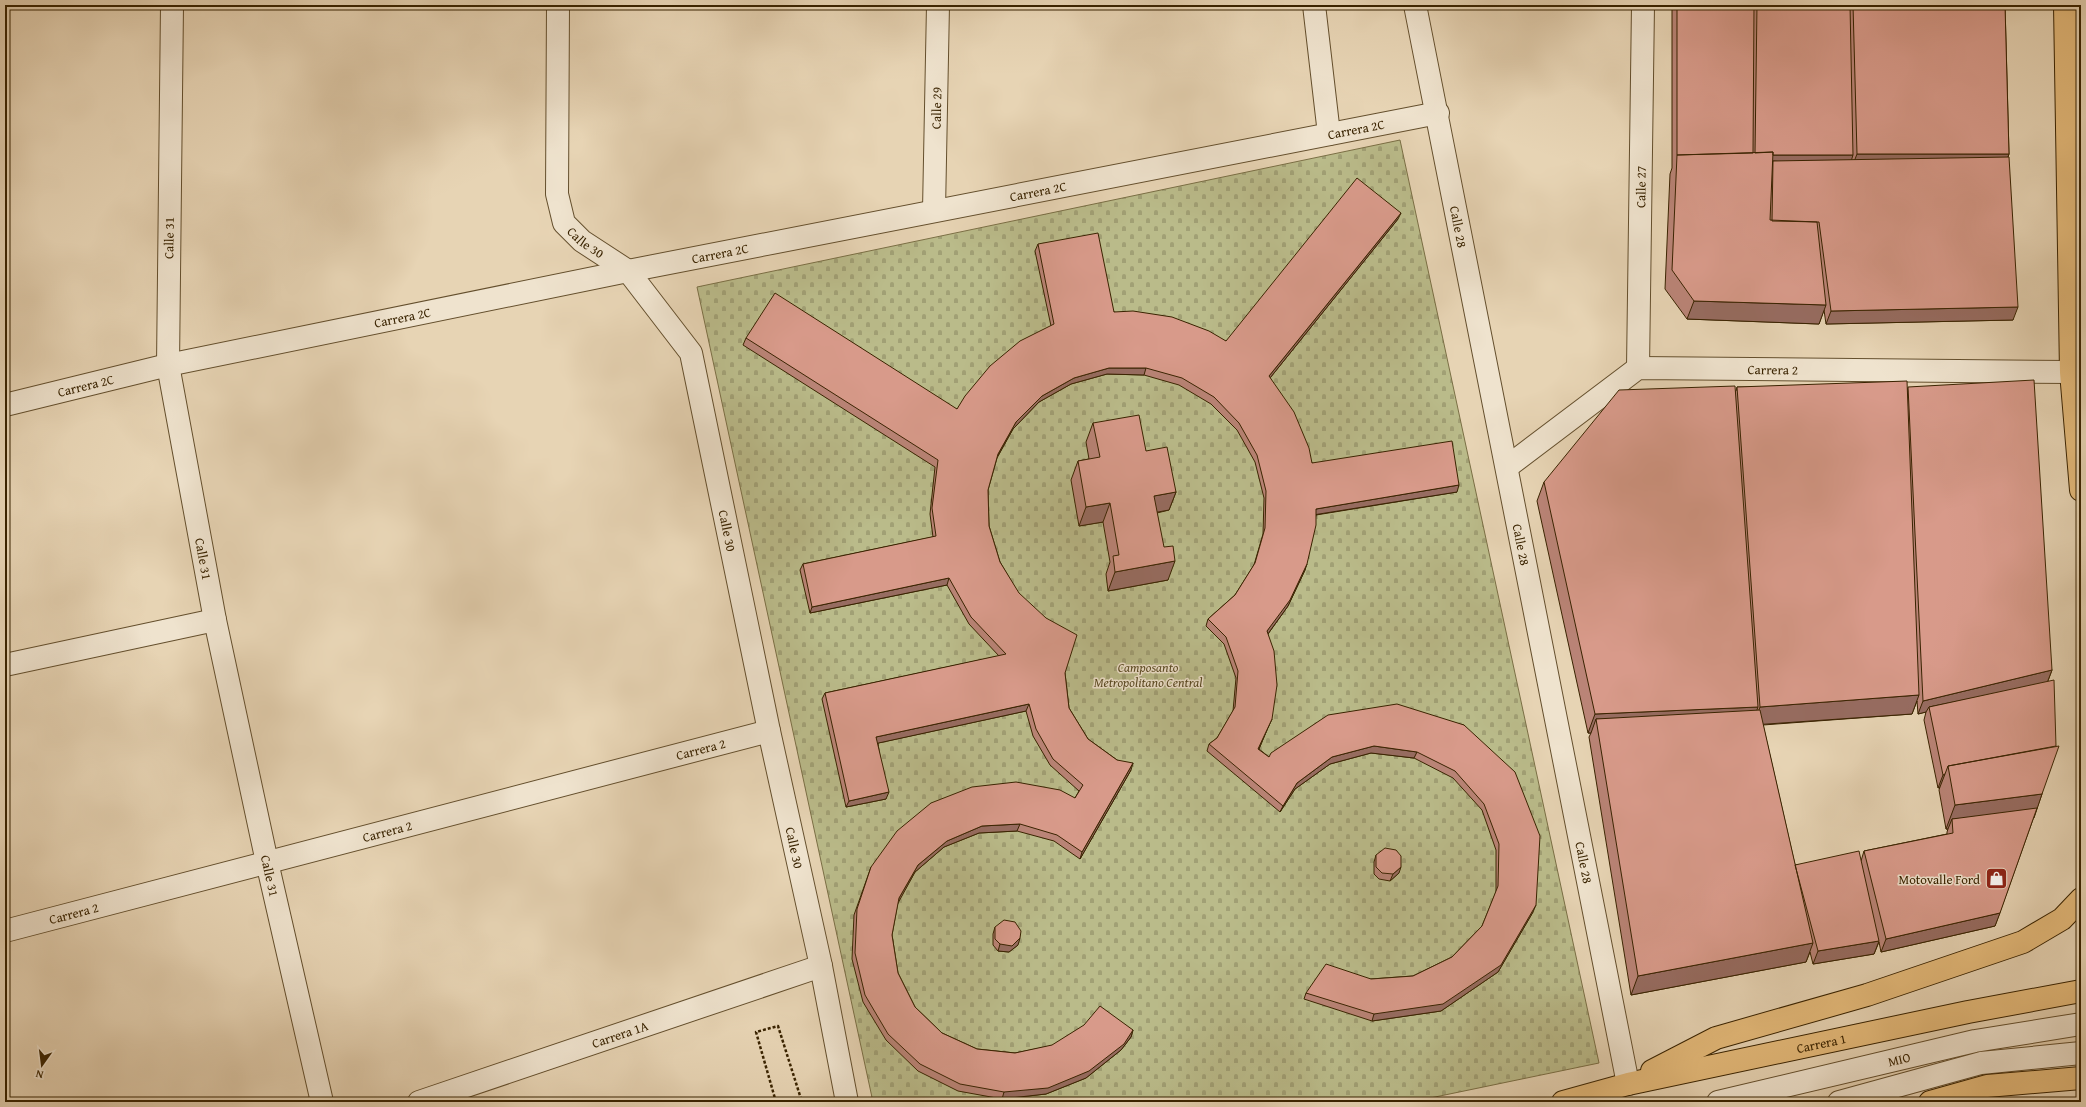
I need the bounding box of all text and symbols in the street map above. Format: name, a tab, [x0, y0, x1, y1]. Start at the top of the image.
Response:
street label: Calle 29	[926, 87, 946, 129]
street label: Carrera 2C	[1326, 114, 1386, 144]
street label: Calle 27	[1631, 166, 1650, 208]
street label: Carrera 2C	[1008, 176, 1068, 206]
street label: Calle 28	[1445, 204, 1472, 249]
street label: Calle 31	[159, 217, 179, 259]
street label: Calle 30	[563, 222, 608, 262]
street label: Carrera 2C	[690, 238, 750, 268]
street label: Carrera 2C	[372, 302, 432, 332]
street label: Carrera 2	[1748, 360, 1798, 379]
street label: Carrera 2C	[55, 369, 116, 401]
street label: Calle 30	[714, 508, 741, 553]
street label: Calle 28	[1508, 522, 1535, 567]
street label: Calle 31	[191, 536, 217, 581]
park label: Camposanto Metropolitano Central	[1094, 658, 1202, 692]
street label: Carrera 2	[674, 733, 727, 764]
street label: Carrera 2	[360, 815, 414, 847]
street label: Calle 30	[781, 825, 809, 870]
street label: Calle 28	[1571, 840, 1598, 885]
street label: Calle 31	[256, 853, 284, 898]
shop icon: Motovalle Ford	[1983, 866, 2009, 892]
place label: Motovalle Ford	[1898, 870, 1980, 889]
street label: Carrera 2	[47, 897, 100, 929]
street label: Carrera 1A	[589, 1016, 651, 1052]
street label: Carrera 1	[1795, 1029, 1848, 1058]
north arrow	[22, 1045, 62, 1085]
street label: MIO	[1886, 1047, 1912, 1071]
text: N	[33, 1066, 45, 1083]

